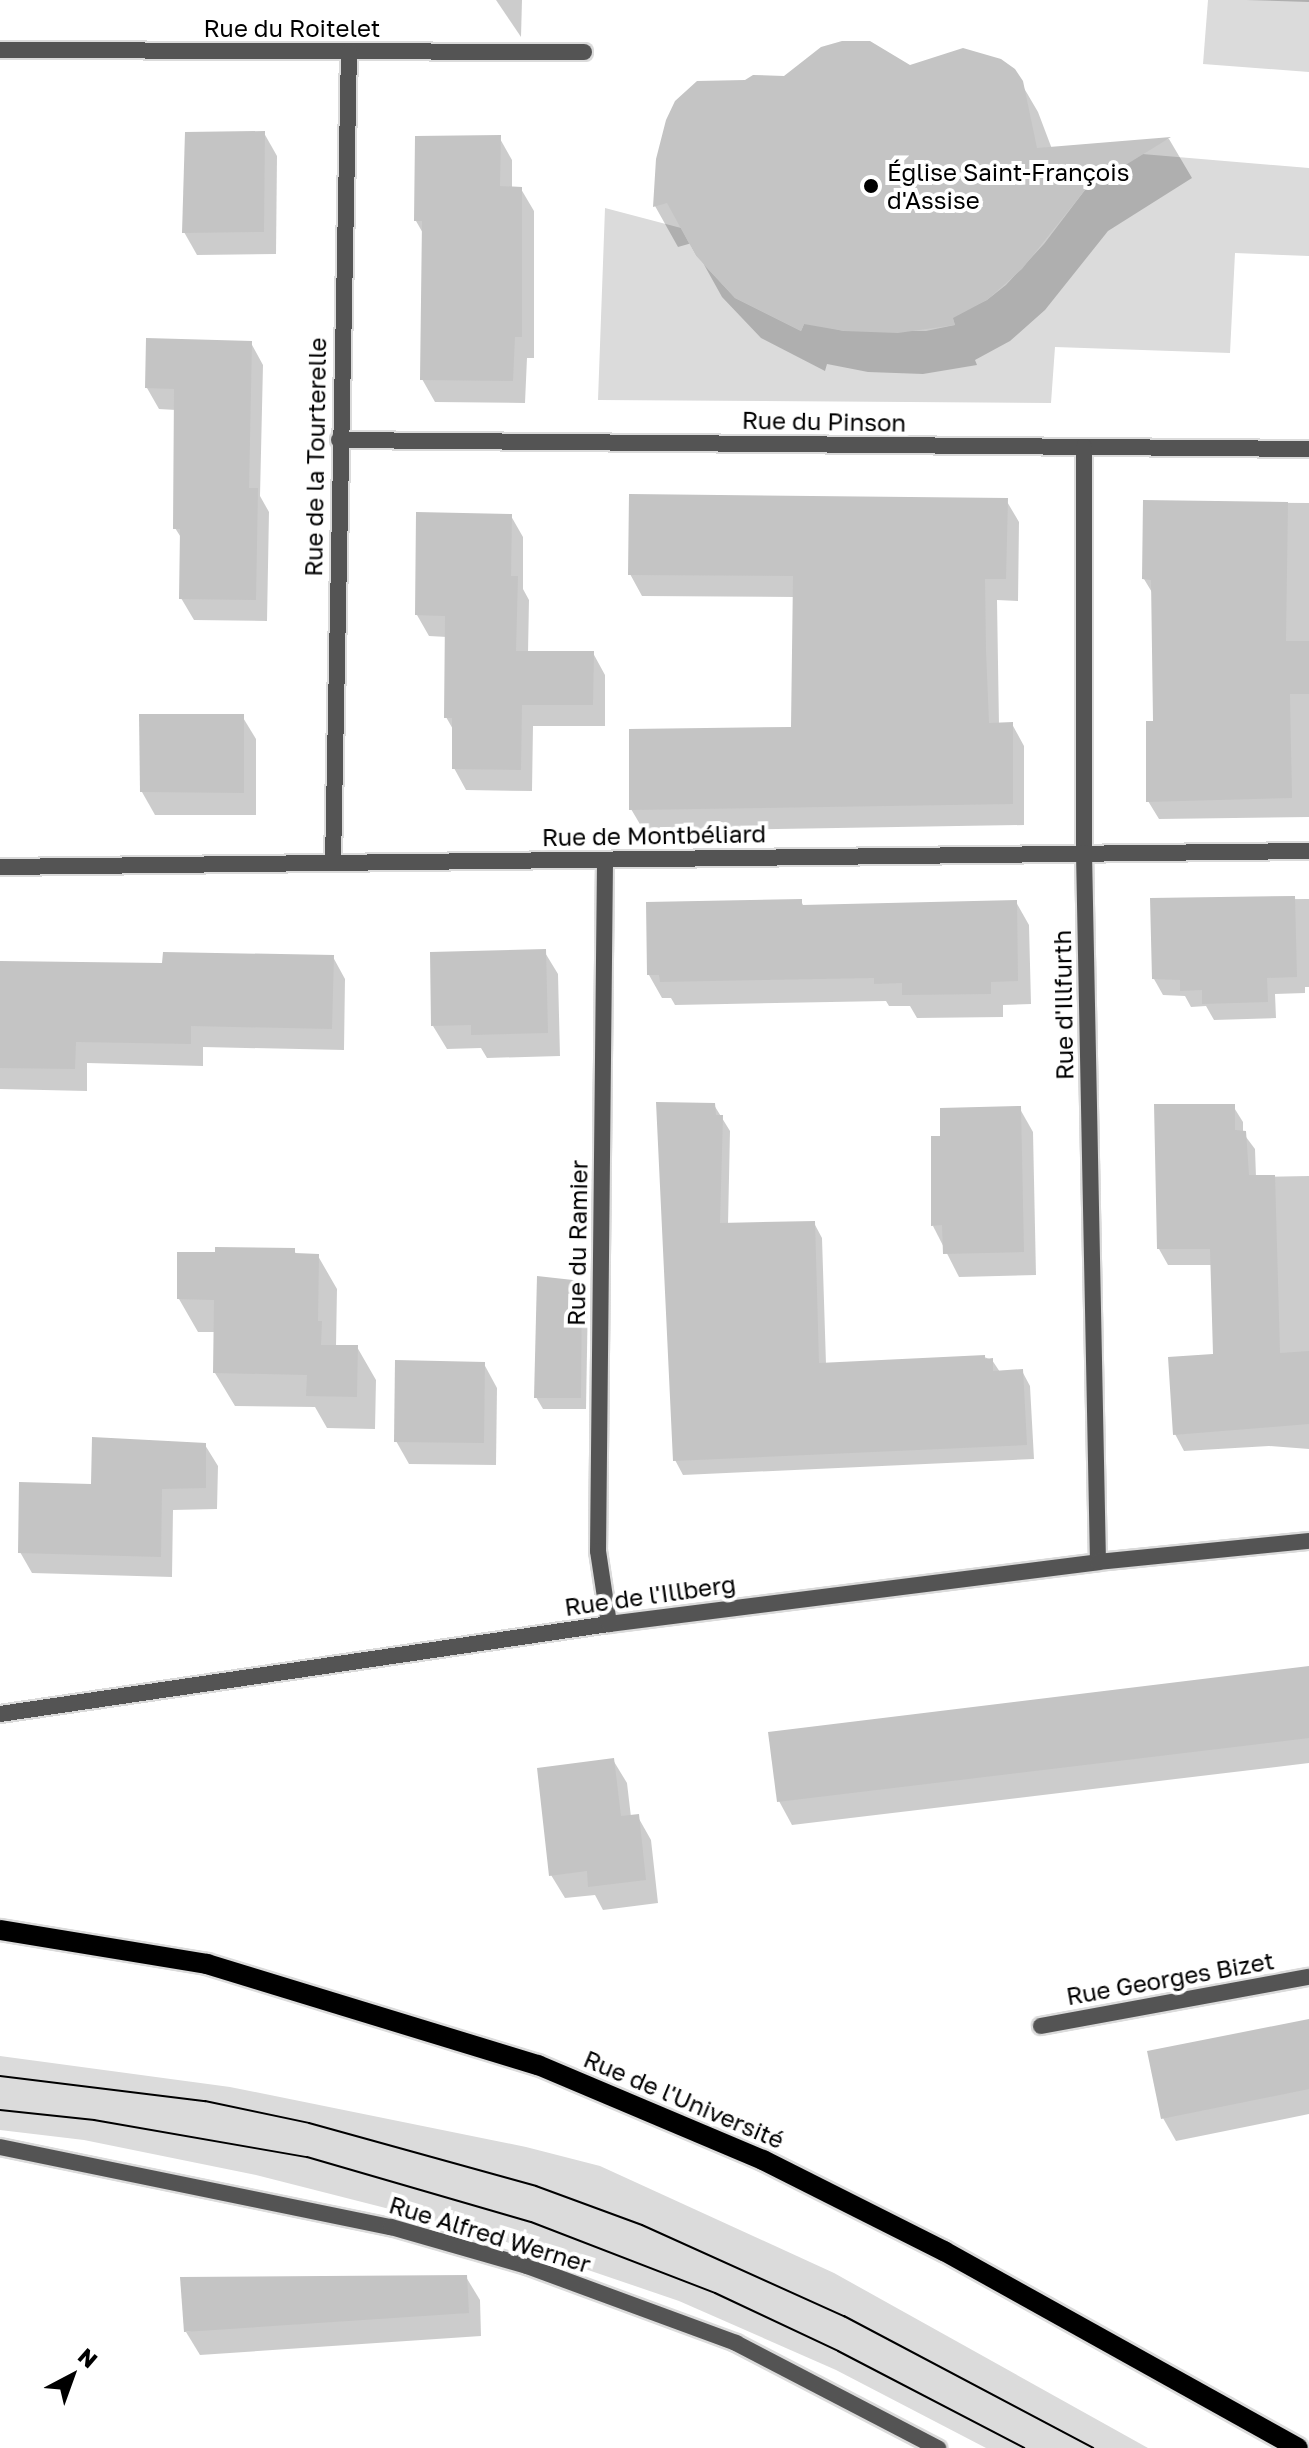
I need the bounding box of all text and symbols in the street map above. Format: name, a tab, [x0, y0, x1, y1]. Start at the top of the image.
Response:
street label: Rue du Roitelet	[204, 14, 380, 42]
place label: Église Saint-François d'Assise	[887, 158, 1129, 214]
marker: Église Saint-François d'Assise	[862, 177, 880, 195]
street label: Rue de la Tourterelle	[299, 337, 331, 577]
street label: Rue du Pinson	[742, 405, 906, 437]
street label: Rue de Montbéliard	[542, 819, 766, 851]
street label: Rue d'Illfurth	[1047, 930, 1079, 1080]
street label: Rue du Ramier	[561, 1160, 593, 1326]
street label: Rue de l'Illberg	[563, 1569, 737, 1621]
street label: Rue Georges Bizet	[1064, 1946, 1276, 2010]
street label: Rue de l'Université	[580, 2044, 788, 2154]
street label: Rue Alfred Werner	[386, 2190, 594, 2278]
north arrow	[32, 2336, 112, 2416]
text: N	[73, 2342, 103, 2373]

